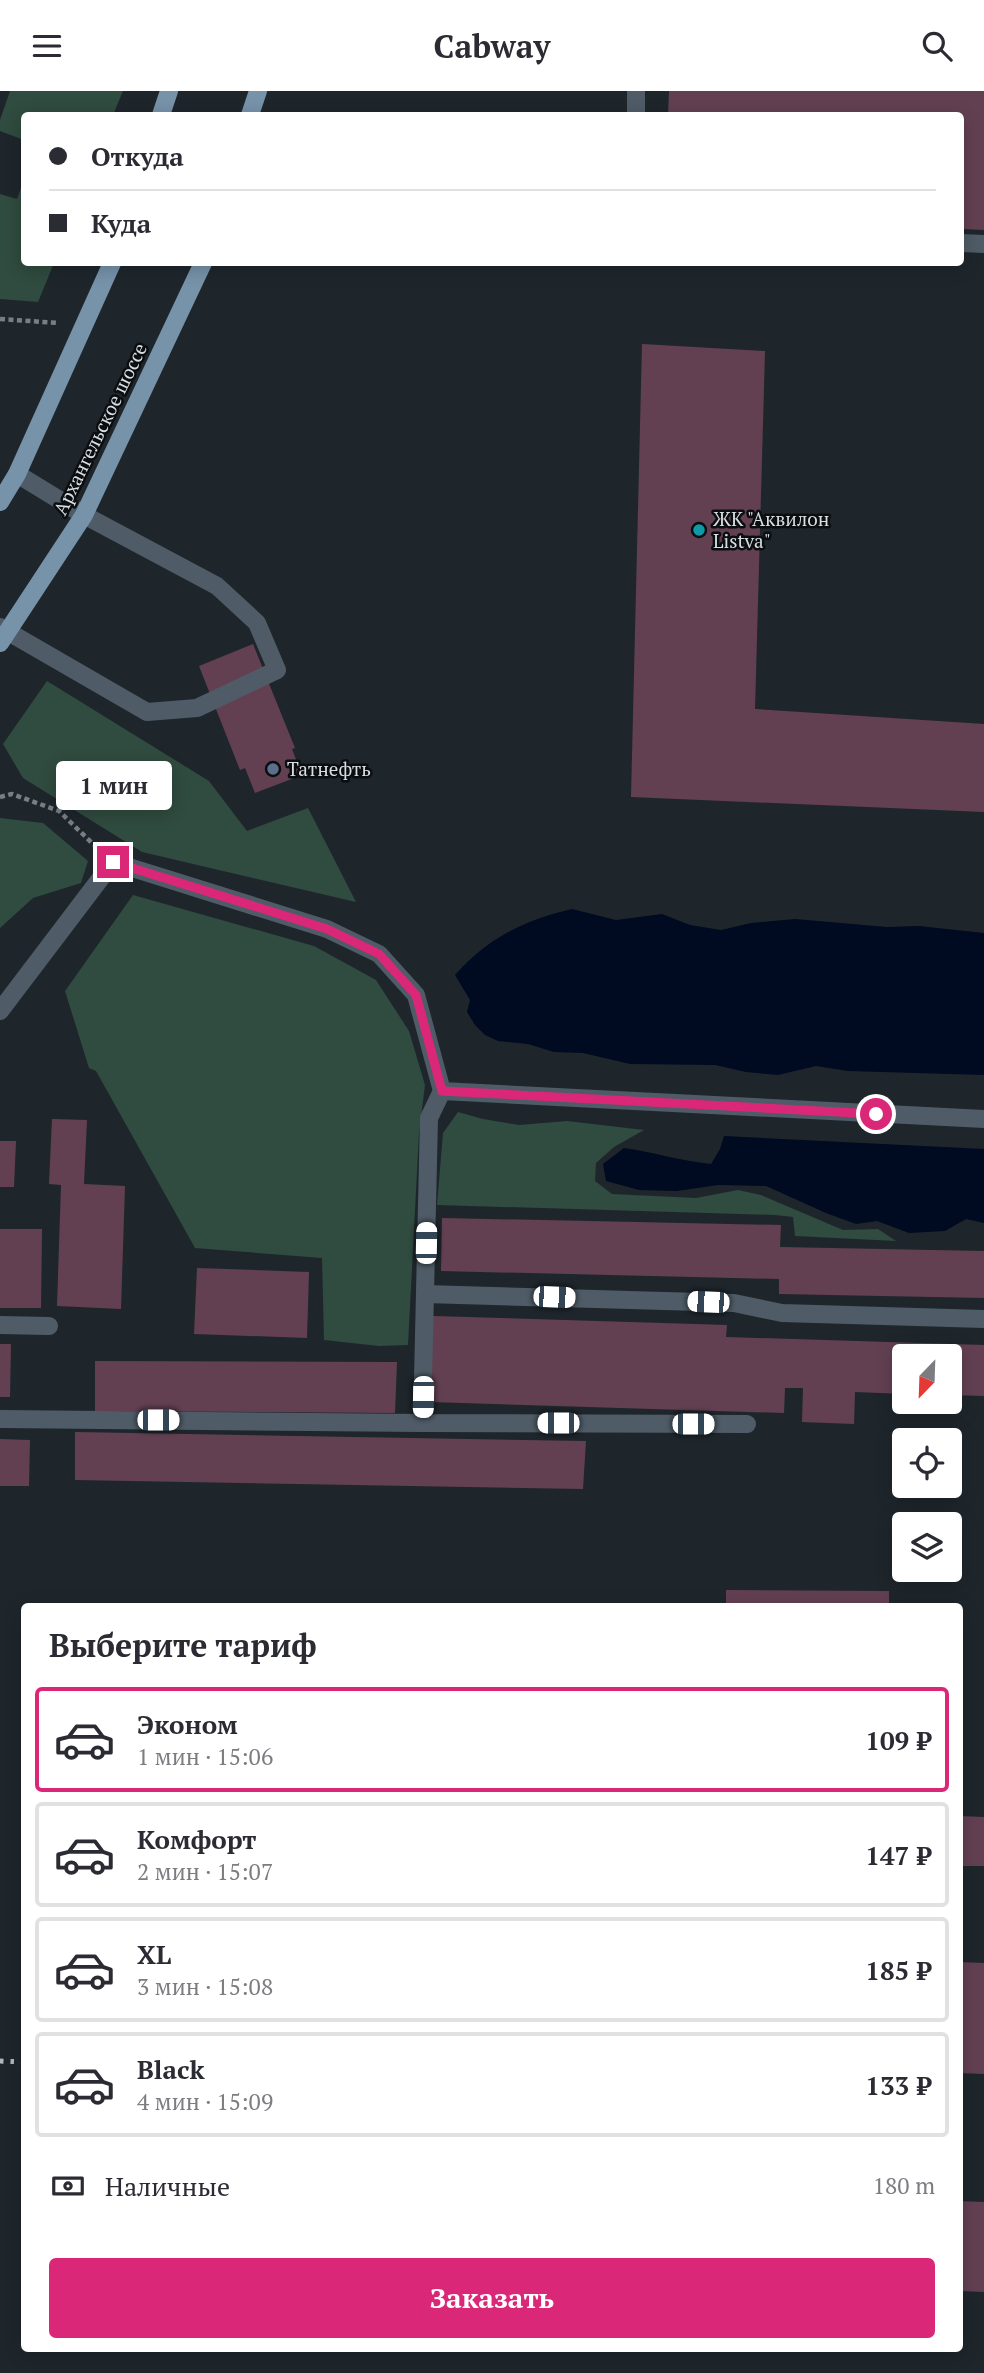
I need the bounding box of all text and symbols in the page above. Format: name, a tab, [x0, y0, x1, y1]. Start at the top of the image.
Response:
text: Cabway	[434, 25, 550, 67]
icon: menu	[28, 27, 66, 65]
icon: search	[918, 27, 956, 65]
text: Откуда	[91, 139, 184, 173]
text: Куда	[91, 206, 151, 240]
street label: Архангельское шоссе	[47, 339, 152, 519]
place label: ЖК "Аквилон Listva"	[713, 506, 829, 553]
marker: ЖК "Аквилон Listva"	[691, 522, 707, 538]
place label: Татнефть	[287, 756, 371, 781]
callout: 1 мин	[55, 761, 171, 809]
marker: Татнефть	[265, 761, 281, 777]
text: 1 мин	[80, 770, 148, 801]
route end	[97, 846, 129, 878]
route start	[860, 1098, 892, 1130]
car	[416, 1222, 437, 1264]
car	[533, 1286, 576, 1308]
car	[687, 1291, 730, 1313]
north arrow	[892, 1344, 962, 1414]
map controls	[892, 1344, 962, 1582]
car	[413, 1376, 434, 1418]
car	[138, 1410, 180, 1431]
car	[538, 1413, 580, 1434]
car	[673, 1414, 715, 1435]
button: locate	[892, 1428, 962, 1498]
button: layers	[892, 1512, 962, 1582]
text: Выберите тариф	[49, 1624, 317, 1666]
text: Эконом	[137, 1707, 238, 1741]
icon: car	[53, 1708, 116, 1771]
text: 109 ₽	[865, 1723, 931, 1757]
text: 1 мин · 15:06	[137, 1741, 273, 1772]
text: Комфорт	[137, 1822, 256, 1856]
icon: car	[53, 1823, 116, 1886]
text: 147 ₽	[865, 1838, 931, 1872]
text: 2 мин · 15:07	[137, 1856, 273, 1887]
text: XL	[137, 1937, 171, 1971]
icon: car	[53, 1938, 116, 2001]
text: 185 ₽	[865, 1953, 931, 1987]
text: 3 мин · 15:08	[137, 1971, 273, 2002]
text: Black	[137, 2052, 205, 2086]
icon: car	[53, 2053, 116, 2116]
text: 133 ₽	[865, 2068, 931, 2102]
text: 4 мин · 15:09	[137, 2086, 273, 2117]
icon: cash	[49, 2167, 87, 2205]
text: Наличные	[105, 2169, 230, 2203]
text: 180 m	[873, 2170, 935, 2201]
button: Заказать	[49, 2258, 935, 2338]

